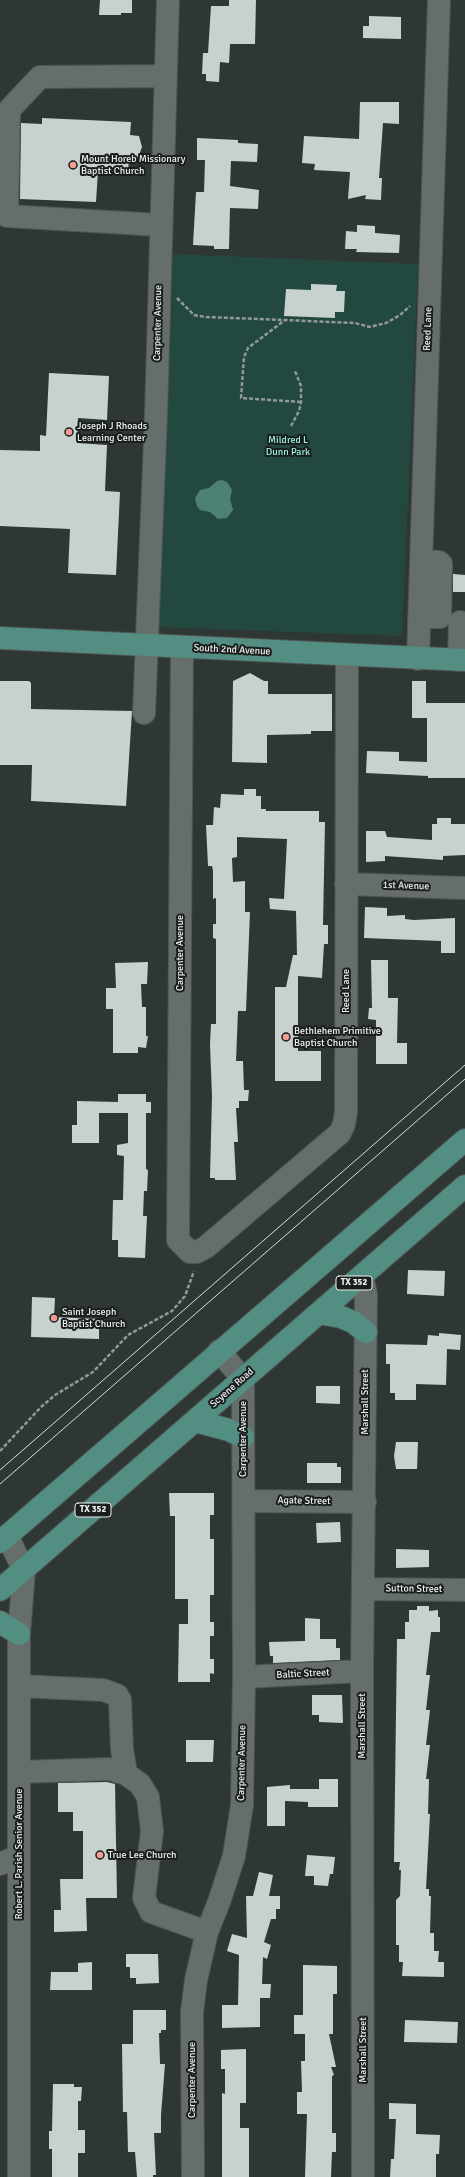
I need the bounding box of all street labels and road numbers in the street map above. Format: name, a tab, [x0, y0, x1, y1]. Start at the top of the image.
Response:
street label: Carpenter Avenue	[151, 285, 165, 361]
street label: Reed Lane	[421, 307, 435, 351]
street label: South 2nd Avenue	[193, 642, 271, 658]
street label: 1st Avenue	[382, 879, 430, 893]
street label: Carpenter Avenue	[174, 915, 186, 991]
street label: Reed Lane	[340, 969, 352, 1013]
road number: TX 352	[336, 1276, 372, 1290]
street label: Scyene Road	[208, 1366, 256, 1410]
street label: Marshall Street	[359, 1369, 371, 1435]
street label: Carpenter Avenue	[237, 1401, 249, 1477]
street label: Agate Street	[277, 1495, 331, 1507]
road number: TX 352	[75, 1503, 111, 1517]
street label: Sutton Street	[385, 1583, 443, 1595]
street label: Baltic Street	[276, 1667, 330, 1681]
street label: Marshall Street	[356, 1693, 368, 1759]
street label: Carpenter Avenue	[235, 1725, 249, 1801]
street label: Robert L. Parish Senior Avenue	[13, 1788, 25, 1920]
street label: Marshall Street	[357, 2017, 369, 2083]
street label: Carpenter Avenue	[186, 2042, 198, 2118]

